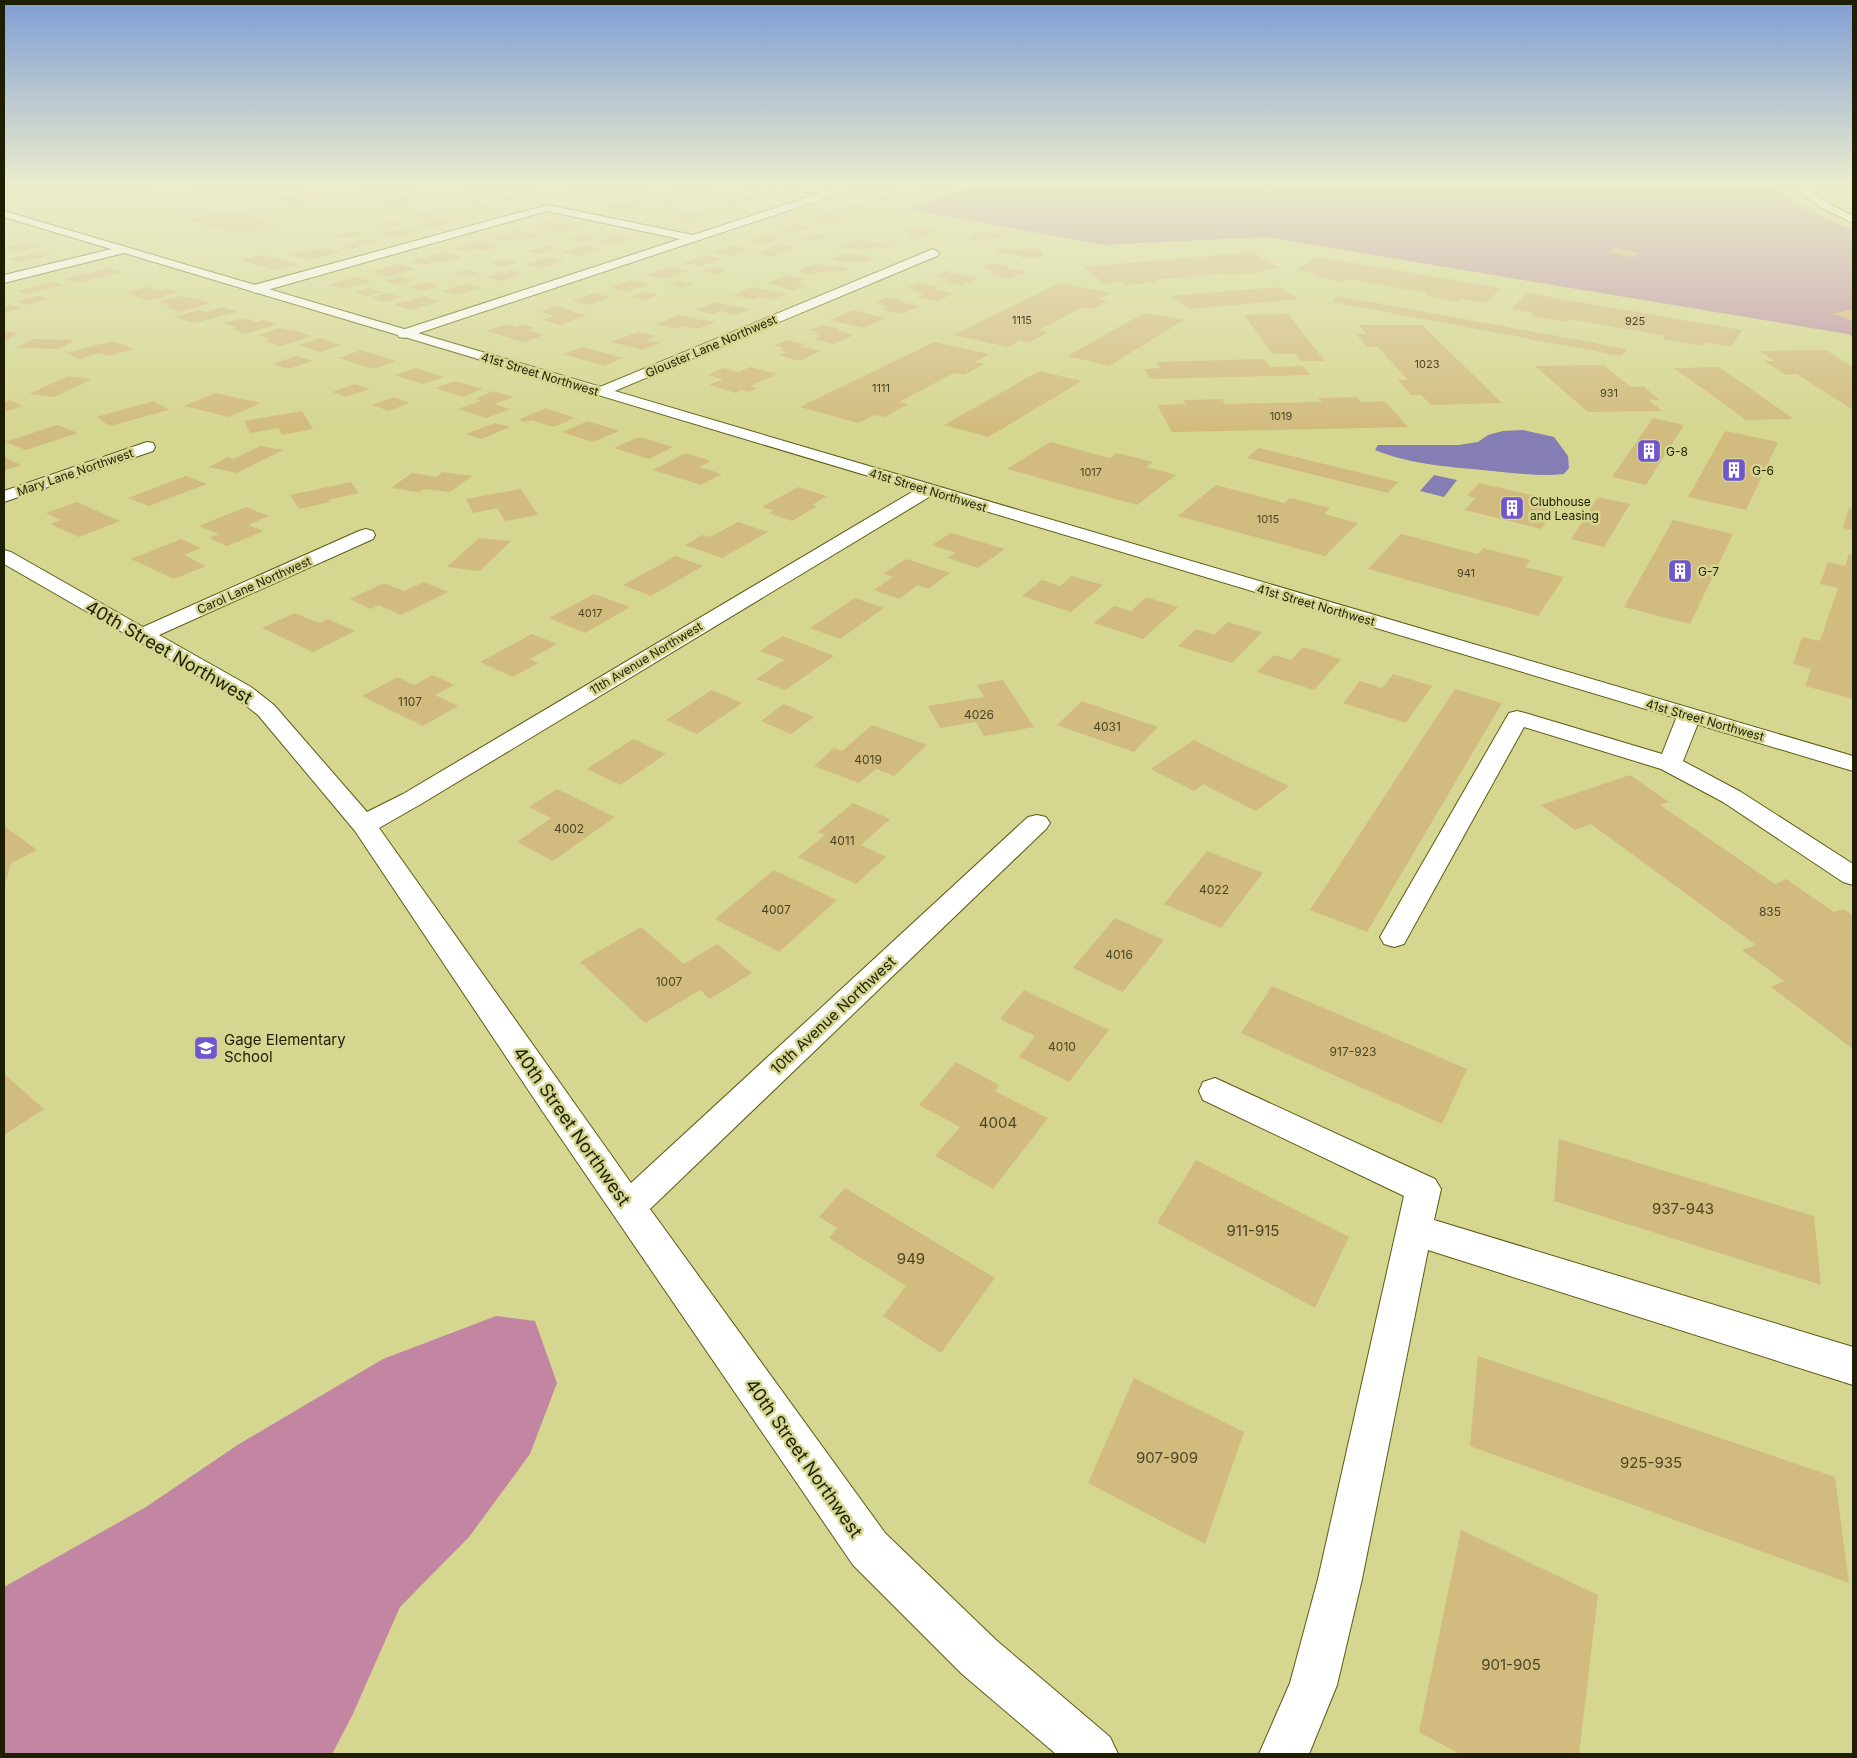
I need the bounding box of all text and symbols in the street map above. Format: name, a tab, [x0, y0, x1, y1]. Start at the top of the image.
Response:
street label: Glouster Lane Northwest	[643, 312, 779, 380]
house number: 1115	[1012, 313, 1032, 327]
house number: 925	[1625, 314, 1645, 328]
street label: 41st Street Northwest	[479, 349, 601, 399]
house number: 1023	[1415, 357, 1440, 371]
house number: 1111	[872, 381, 890, 395]
house number: 931	[1600, 386, 1618, 400]
house number: 1019	[1270, 409, 1293, 423]
building icon: G-8	[1636, 438, 1662, 464]
place label: G-8	[1666, 444, 1688, 459]
street label: Mary Lane Northwest	[15, 445, 135, 499]
building icon: G-6	[1721, 457, 1747, 483]
place label: G-6	[1752, 463, 1774, 478]
street label: 41st Street Northwest	[867, 465, 989, 515]
house number: 1017	[1080, 465, 1102, 479]
place label: Clubhouse and Leasing	[1530, 494, 1599, 523]
building icon: Clubhouse and Leasing	[1499, 495, 1525, 521]
house number: 1015	[1257, 512, 1280, 526]
street label: Carol Lane Northwest	[195, 553, 313, 617]
building icon: G-7	[1667, 558, 1693, 584]
place label: G-7	[1698, 564, 1719, 579]
house number: 941	[1457, 566, 1475, 580]
street label: 41st Street Northwest	[1255, 581, 1377, 629]
street label: 40th Street Northwest	[82, 596, 256, 708]
house number: 4017	[578, 606, 602, 620]
street label: 11th Avenue Northwest	[587, 618, 705, 698]
house number: 1107	[398, 694, 422, 709]
street label: 41st Street Northwest	[1644, 696, 1766, 744]
house number: 4026	[964, 707, 994, 722]
house number: 4031	[1093, 719, 1121, 734]
house number: 4019	[854, 752, 882, 767]
house number: 4002	[554, 821, 584, 836]
house number: 4011	[829, 833, 855, 848]
house number: 4022	[1199, 882, 1229, 897]
house number: 4007	[761, 902, 791, 917]
house number: 835	[1759, 904, 1781, 919]
house number: 4016	[1105, 947, 1133, 962]
street label: 10th Avenue Northwest	[766, 952, 900, 1078]
house number: 1007	[656, 974, 682, 989]
place label: Gage Elementary School	[224, 1030, 346, 1066]
school or university icon: Gage Elementary School	[193, 1035, 219, 1061]
house number: 4010	[1048, 1039, 1076, 1054]
street label: 40th Street Northwest	[509, 1043, 635, 1209]
house number: 917-923	[1330, 1044, 1376, 1059]
house number: 4004	[979, 1113, 1017, 1132]
house number: 937-943	[1652, 1199, 1714, 1218]
house number: 911-915	[1227, 1221, 1279, 1240]
house number: 949	[897, 1249, 925, 1268]
street label: 40th Street Northwest	[741, 1375, 867, 1541]
house number: 907-909	[1136, 1448, 1198, 1467]
house number: 925-935	[1620, 1453, 1682, 1472]
house number: 901-905	[1481, 1655, 1541, 1674]

